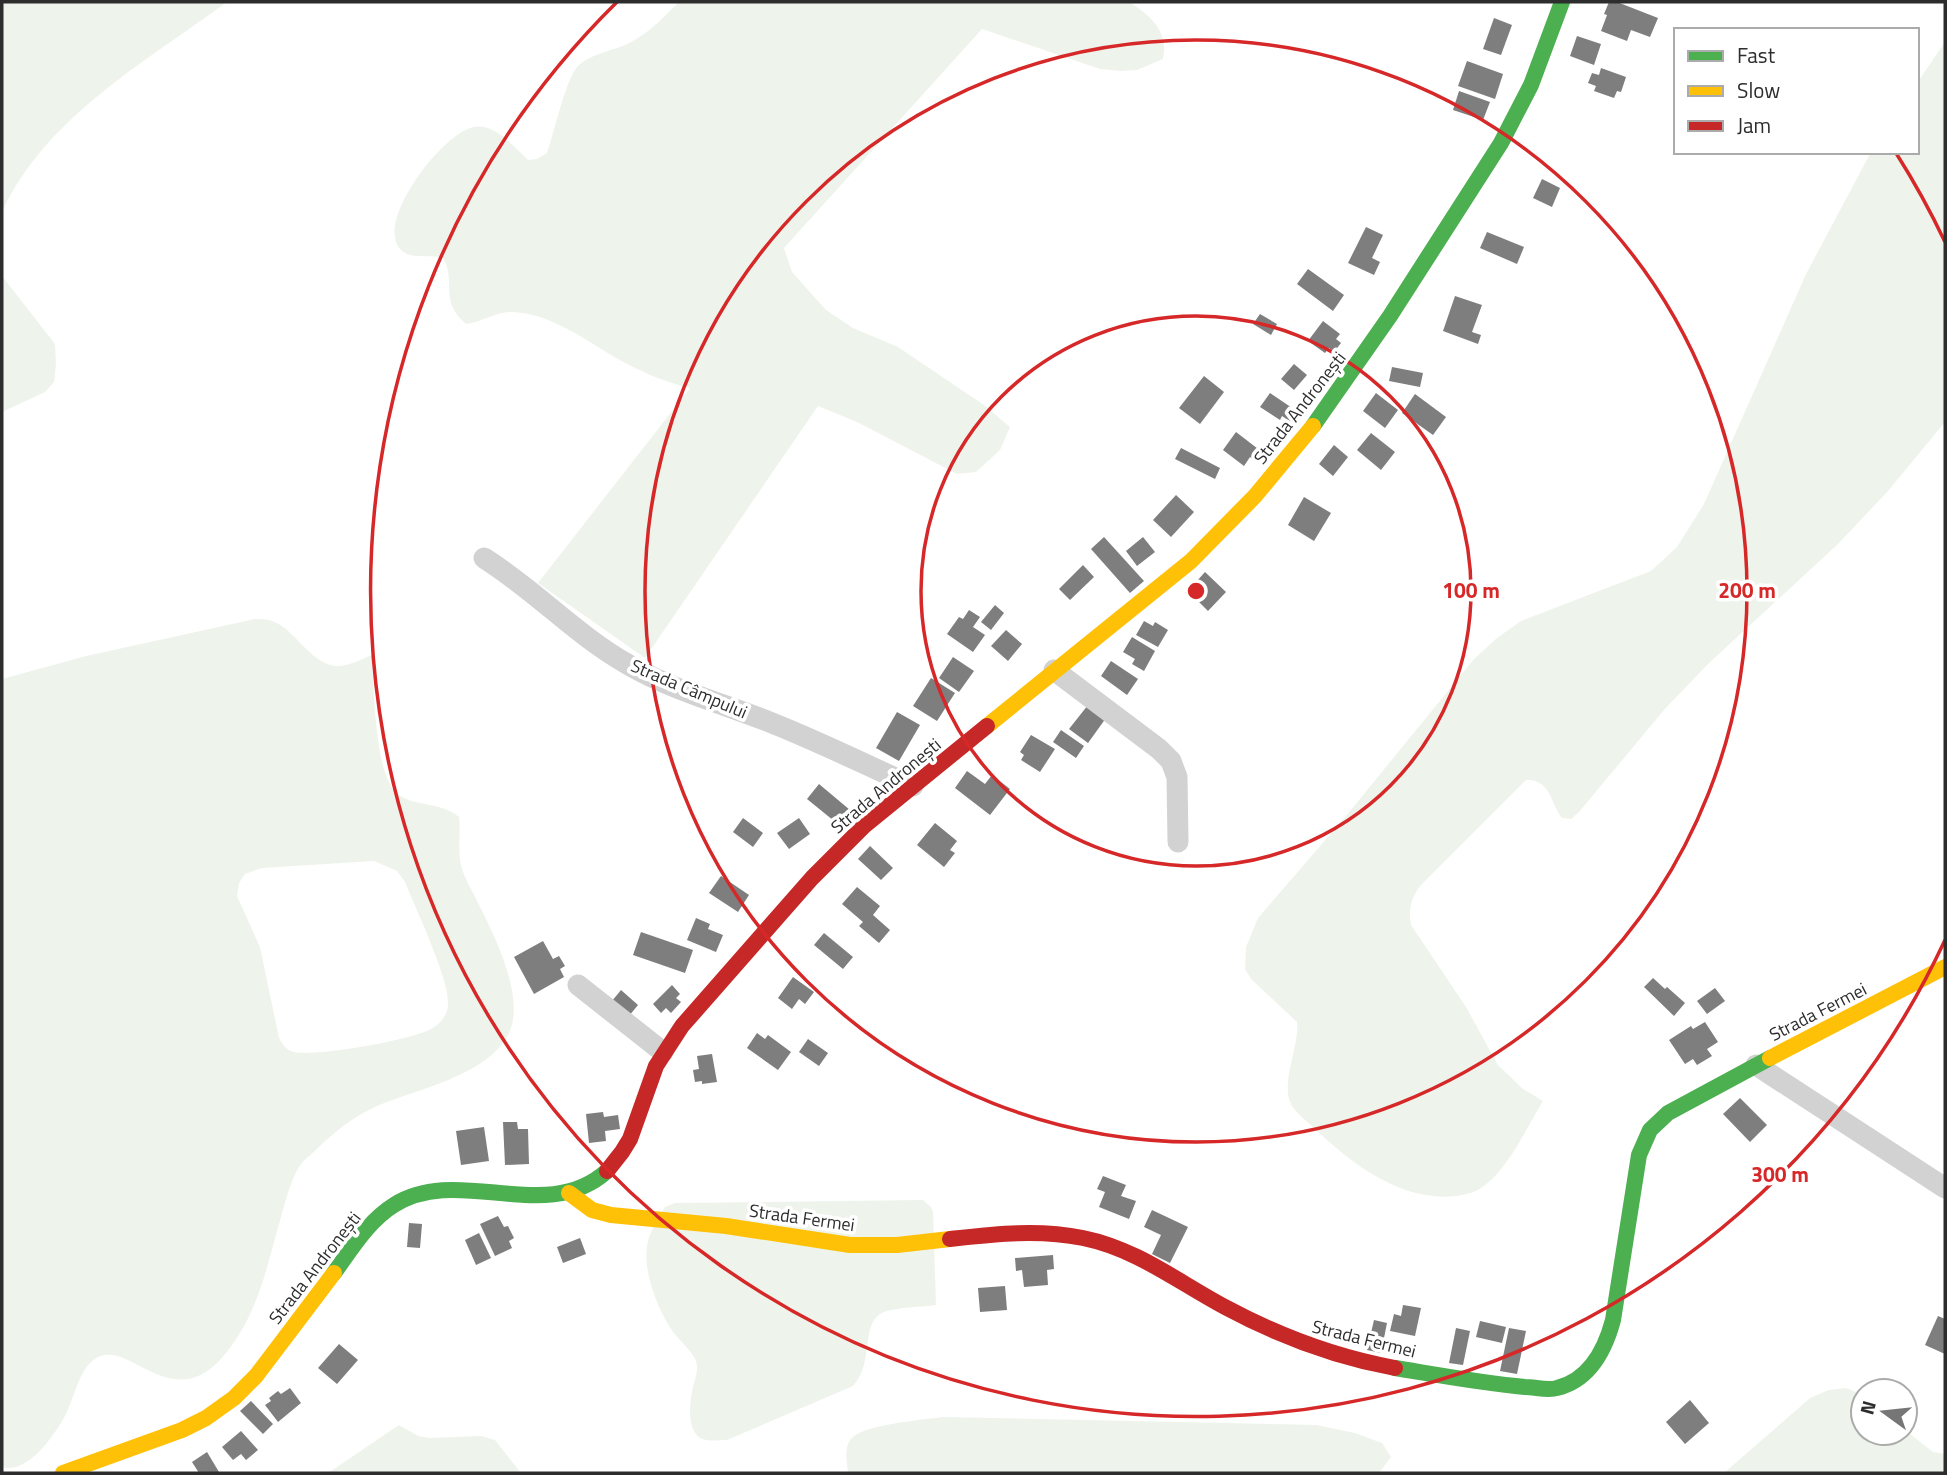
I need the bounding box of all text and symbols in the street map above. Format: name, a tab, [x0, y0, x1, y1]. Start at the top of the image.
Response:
legend	[1674, 28, 1919, 154]
text: Fast	[1737, 39, 1776, 71]
text: Slow	[1737, 74, 1780, 106]
text: Jam	[1737, 109, 1771, 141]
street label: Strada Andronești	[1247, 346, 1352, 470]
text: 100 m	[1442, 574, 1500, 606]
text: 200 m	[1718, 574, 1776, 606]
centre of rings	[1184, 579, 1208, 603]
street label: Strada Câmpului	[627, 652, 752, 725]
street label: Strada Andronești	[825, 731, 947, 840]
street label: Strada Fermei	[1764, 975, 1871, 1048]
text: 300 m	[1751, 1158, 1809, 1190]
street label: Strada Fermei	[748, 1197, 857, 1238]
street label: Strada Andronești	[262, 1206, 367, 1330]
street label: Strada Fermei	[1309, 1313, 1419, 1364]
north arrow	[1849, 1377, 1919, 1447]
text: N	[1851, 1397, 1883, 1418]

